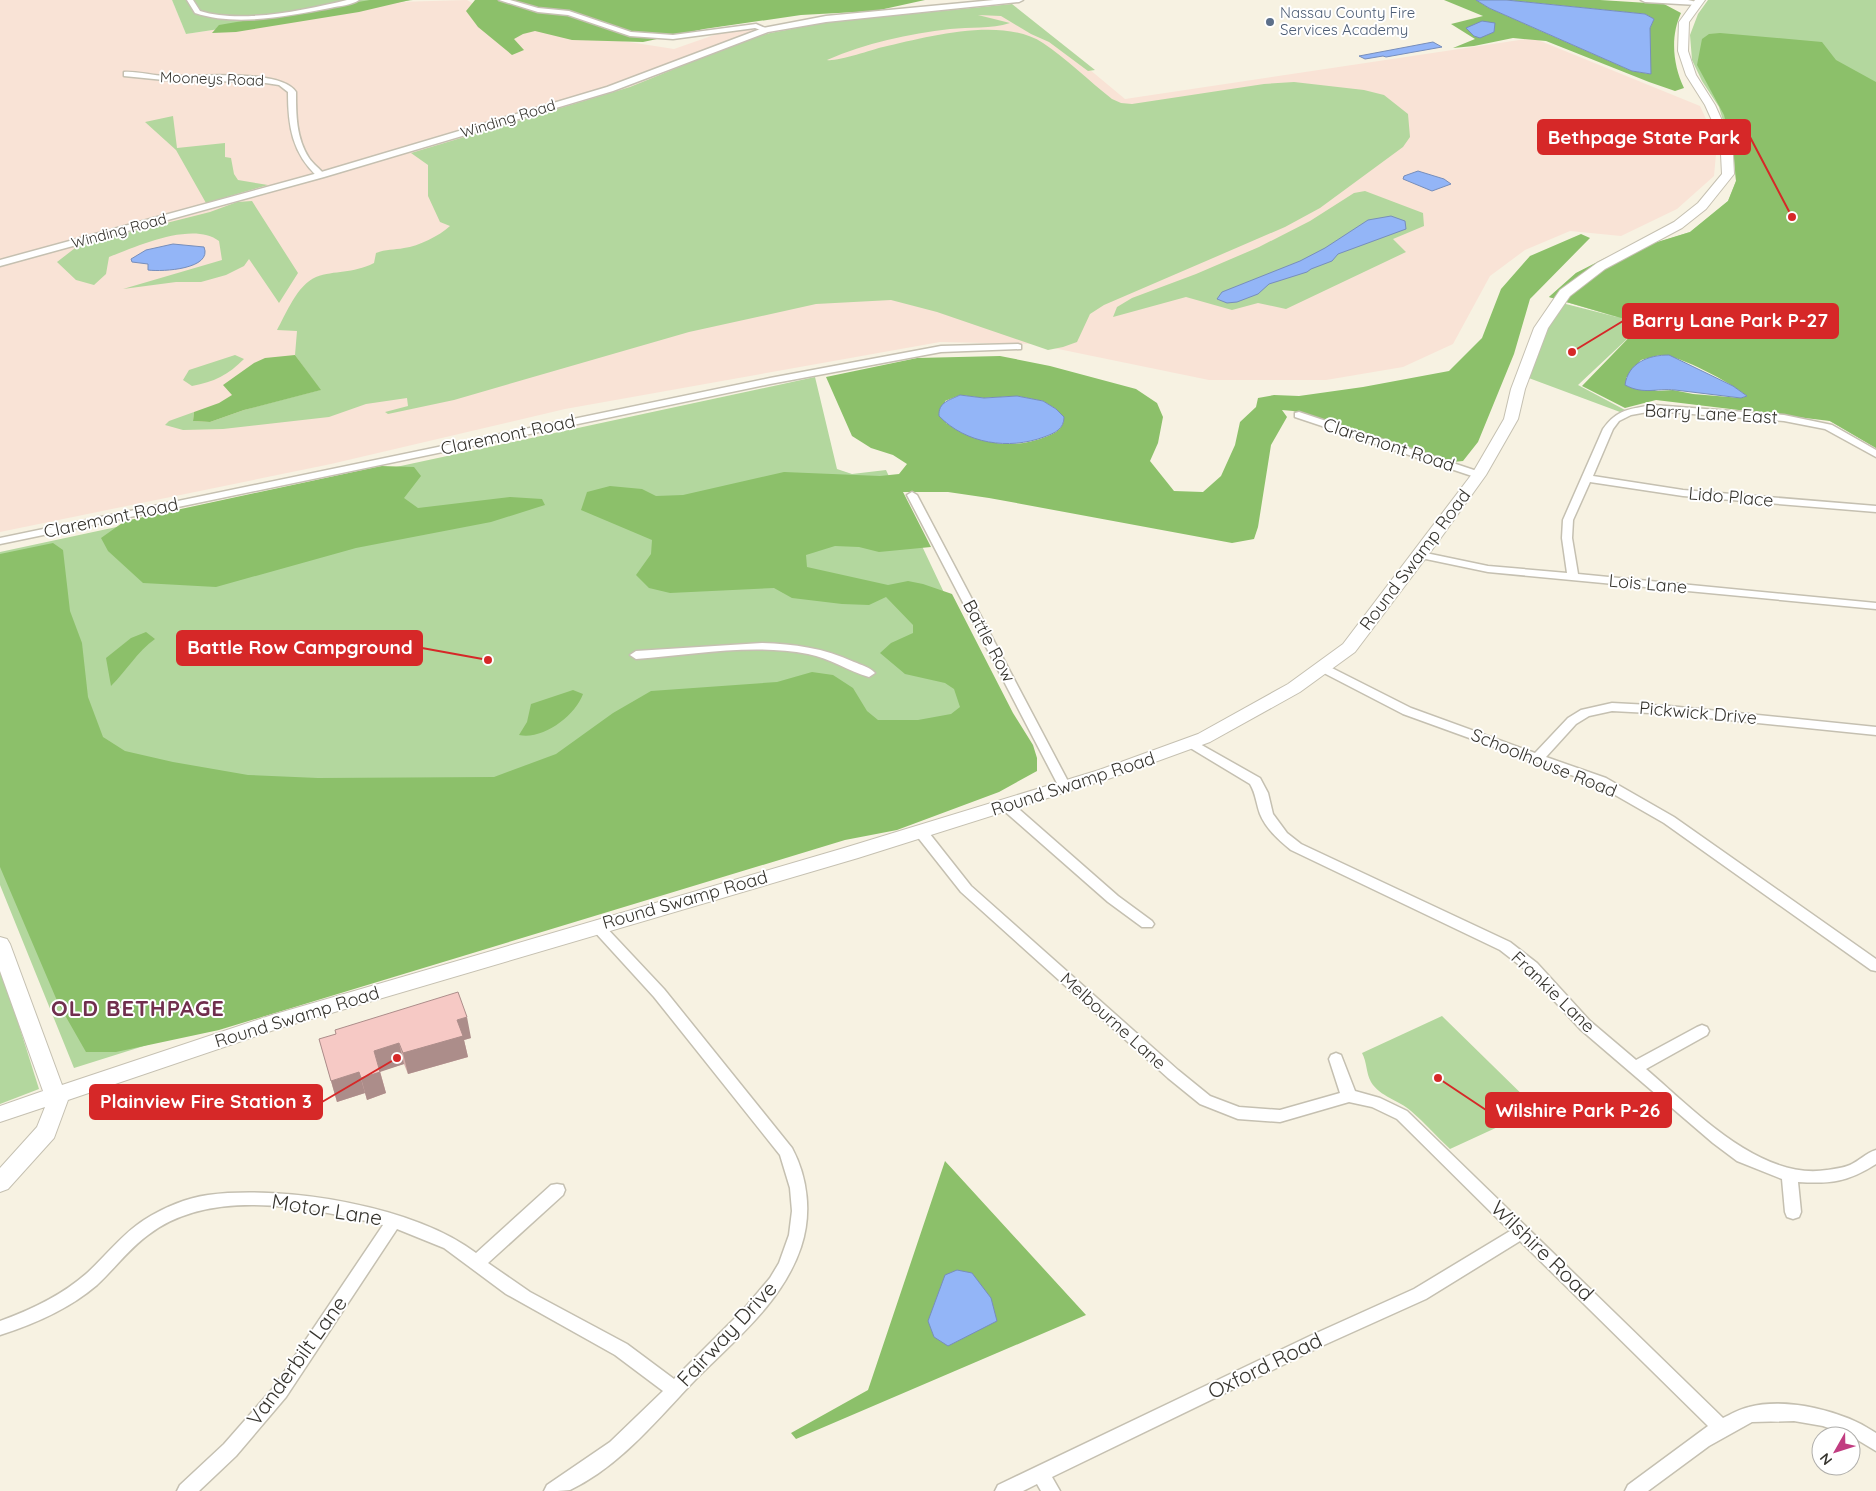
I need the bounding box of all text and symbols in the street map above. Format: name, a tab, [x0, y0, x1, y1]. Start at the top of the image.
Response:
place label: Nassau County Fire Services Academy	[1280, 3, 1415, 39]
marker: Nassau County Fire Services Academy	[1264, 16, 1276, 28]
street label: Mooneys Road	[160, 67, 264, 90]
street label: Winding Road	[458, 95, 557, 142]
callout: Bethpage State Park	[1538, 120, 1750, 154]
text: Bethpage State Park	[1548, 125, 1740, 149]
street label: Winding Road	[69, 209, 169, 252]
callout: Barry Lane Park P-27	[1623, 304, 1838, 338]
text: Barry Lane Park P-27	[1632, 308, 1828, 332]
street label: Barry Lane East	[1644, 399, 1778, 428]
street label: Claremont Road	[439, 409, 577, 460]
street label: Claremont Road	[1321, 412, 1458, 477]
street label: Lido Place	[1688, 481, 1775, 512]
street label: Round Swamp Road	[1354, 485, 1475, 635]
street label: Claremont Road	[42, 492, 180, 543]
street label: Lois Lane	[1608, 569, 1688, 598]
street label: Battle Row	[958, 596, 1021, 686]
callout: Battle Row Campground	[177, 631, 422, 665]
text: Battle Row Campground	[187, 635, 413, 659]
street label: Pickwick Drive	[1638, 696, 1758, 729]
street label: Schoolhouse Road	[1468, 723, 1620, 802]
street label: Round Swamp Road	[988, 746, 1158, 821]
street label: Round Swamp Road	[600, 865, 770, 934]
street label: Frankie Lane	[1507, 946, 1600, 1037]
street label: Melbourne Lane	[1056, 967, 1171, 1074]
street label: Round Swamp Road	[212, 981, 382, 1052]
district label: OLD BETHPAGE	[51, 994, 225, 1022]
callout: Plainview Fire Station 3	[90, 1085, 322, 1119]
text: Plainview Fire Station 3	[100, 1089, 312, 1113]
callout: Wilshire Park P-26	[1486, 1093, 1671, 1127]
text: Wilshire Park P-26	[1496, 1098, 1660, 1122]
street label: Motor Lane	[270, 1187, 384, 1231]
street label: Wilshire Road	[1486, 1195, 1600, 1306]
street label: Fairway Drive	[671, 1275, 782, 1391]
street label: Vanderbilt Lane	[240, 1290, 352, 1430]
street label: Oxford Road	[1203, 1326, 1326, 1404]
north arrow	[1811, 1426, 1861, 1476]
text: N	[1816, 1450, 1836, 1469]

